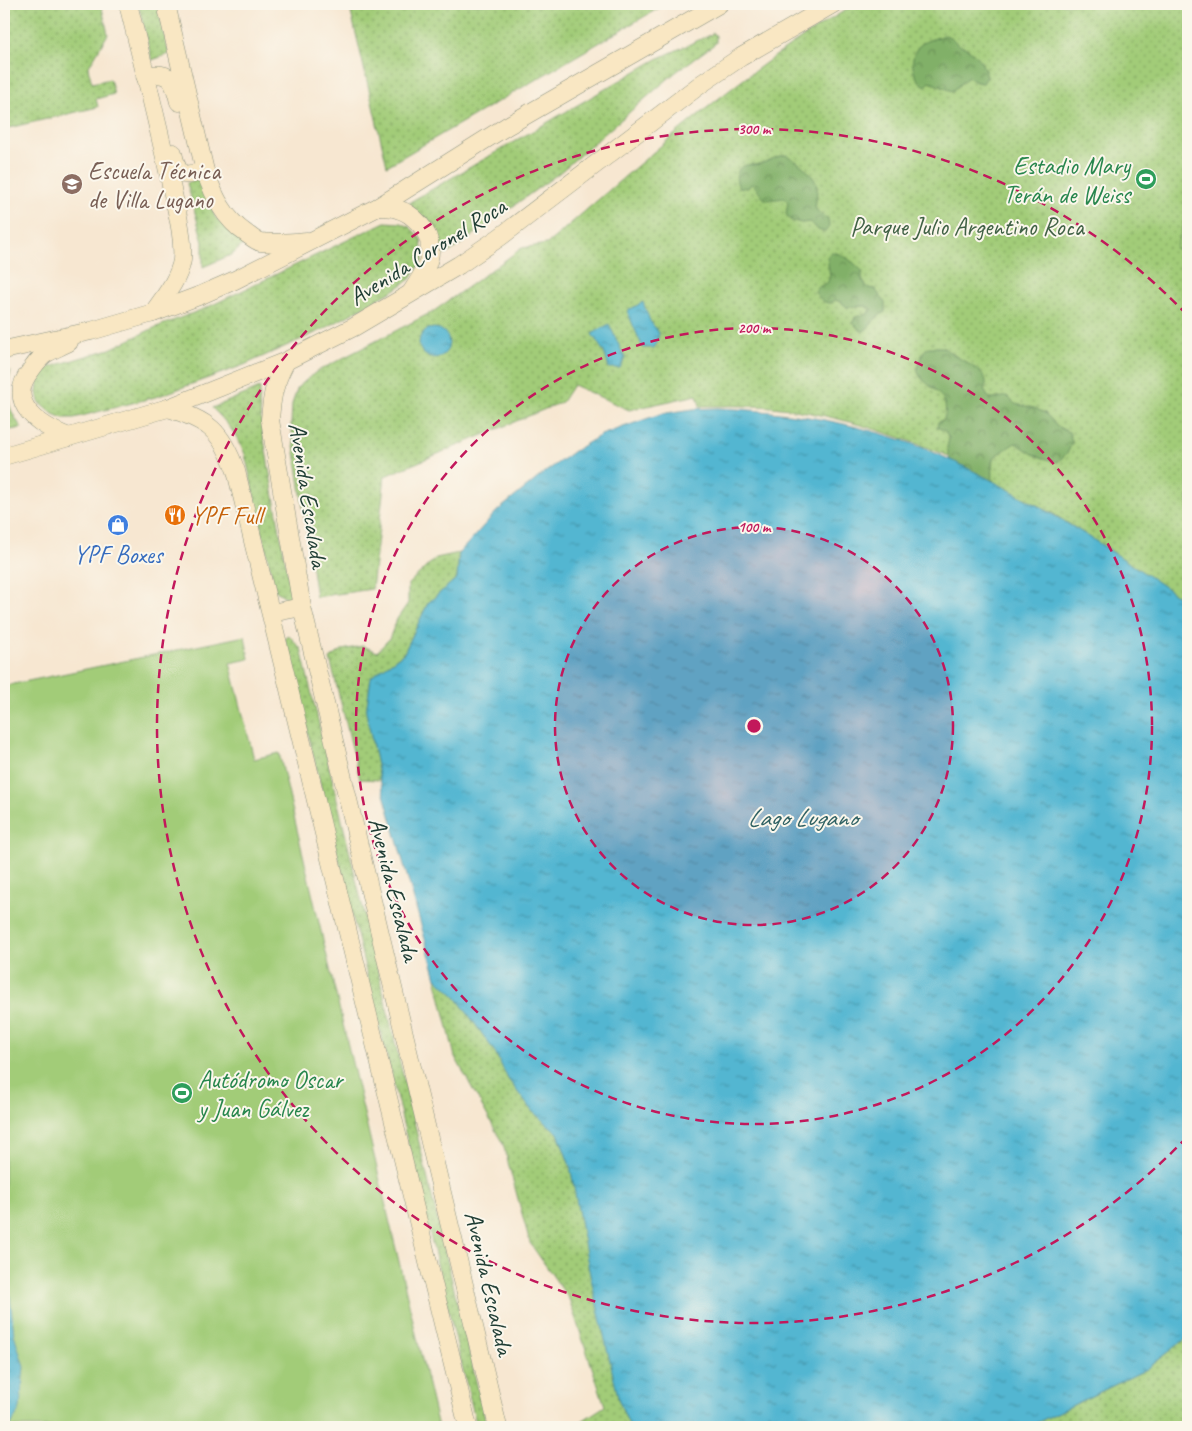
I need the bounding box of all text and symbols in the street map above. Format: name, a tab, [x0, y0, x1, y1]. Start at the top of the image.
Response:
text: 300 m	[738, 120, 772, 139]
place label: Estadio Mary Terán de Weiss	[1004, 150, 1132, 211]
place label: Escuela Técnica de Villa Lugano	[88, 155, 222, 216]
sports icon: Estadio Mary Terán de Weiss	[1134, 167, 1158, 191]
school or university icon: Escuela Técnica de Villa Lugano	[60, 172, 84, 196]
street label: Avenida Coronel Roca	[343, 190, 514, 313]
park label: Parque Julio Argentino Roca	[850, 211, 1086, 243]
text: 200 m	[738, 319, 772, 338]
street label: Avenida Escalada	[281, 420, 336, 573]
place label: YPF Full	[191, 500, 267, 532]
restaurant icon: YPF Full	[163, 503, 187, 527]
shop icon: YPF Boxes	[106, 513, 130, 537]
text: 100 m	[738, 518, 772, 537]
place label: YPF Boxes	[74, 539, 165, 571]
centre of rings	[745, 717, 763, 735]
water label: Lago Lugano	[747, 801, 861, 834]
street label: Avenida Escalada	[361, 814, 428, 967]
place label: Autódromo Oscar y Juan Gálvez	[196, 1064, 344, 1125]
sports icon: Autódromo Oscar y Juan Gálvez	[170, 1081, 194, 1105]
street label: Avenida Escalada	[457, 1208, 522, 1361]

